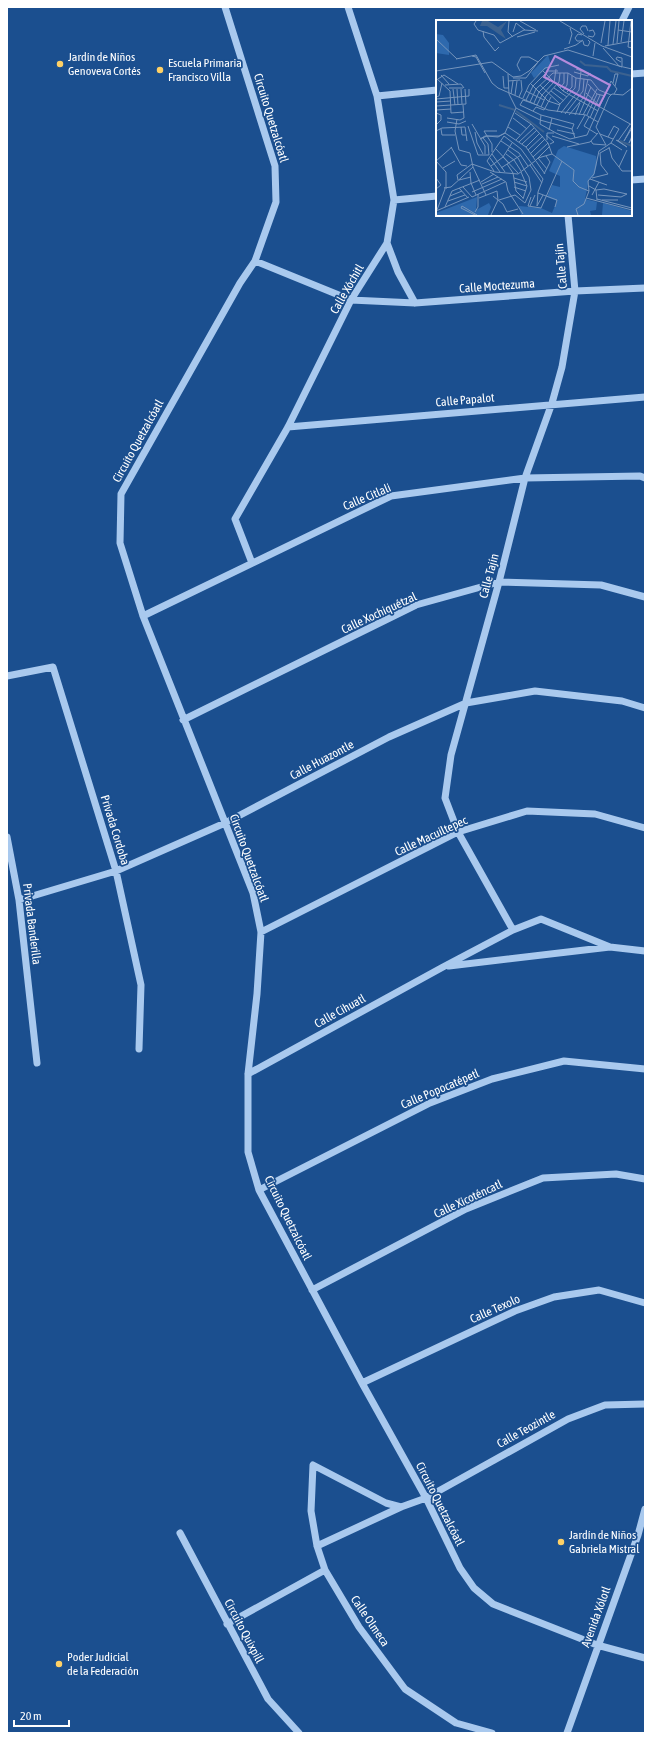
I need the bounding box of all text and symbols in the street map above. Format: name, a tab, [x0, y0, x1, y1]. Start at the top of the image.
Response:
inset map	[436, 20, 632, 216]
place label: Jardín de Niños Genoveva Cortés	[68, 50, 141, 78]
place label: Escuela Primaria Francisco Villa	[168, 56, 242, 84]
marker: Jardín de Niños Genoveva Cortés	[55, 59, 65, 69]
marker: Escuela Primaria Francisco Villa	[155, 65, 165, 75]
street label: Circuito Quetzalcóatl	[251, 72, 291, 165]
street label: Calle Tajín	[552, 243, 570, 289]
street label: Calle Xóchitl	[327, 261, 367, 316]
street label: Calle Moctezuma	[459, 276, 535, 296]
street label: Calle Papalot	[435, 390, 496, 410]
street label: Circuito Quetzalcóatl	[110, 397, 167, 485]
street label: Calle Citlali	[341, 481, 393, 513]
street label: Calle Tajín	[476, 552, 502, 600]
street label: Calle Xochiquétzal	[339, 589, 420, 637]
street label: Calle Huazontle	[288, 737, 356, 783]
street label: Privada Cordoba	[98, 793, 132, 867]
street label: Circuito Quetzalcóatl	[227, 812, 272, 905]
street label: Calle Macuiltepec	[393, 813, 470, 859]
street label: Privada Banderilla	[20, 882, 44, 966]
street label: Calle Cihuatl	[312, 991, 369, 1031]
street label: Calle Popocatépetl	[399, 1066, 482, 1112]
street label: Circuito Quetzalcóatl	[261, 1173, 315, 1263]
street label: Calle Xicoténcatl	[432, 1177, 505, 1221]
street label: Calle Texolo	[468, 1292, 522, 1326]
street label: Calle Teozintle	[494, 1407, 558, 1451]
street label: Circuito Quetzalcóatl	[413, 1460, 468, 1549]
place label: Jardín de Niños Gabriela Mistral	[569, 1528, 640, 1556]
marker: Jardín de Niños Gabriela Mistral	[556, 1537, 566, 1547]
street label: Avenida Xólotl	[579, 1584, 614, 1649]
street label: Calle Olmeca	[348, 1593, 392, 1649]
street label: Circuito Quixpill	[221, 1597, 267, 1666]
place label: Poder Judicial de la Federación	[67, 1650, 139, 1678]
marker: Poder Judicial de la Federación	[54, 1659, 64, 1669]
scale bar	[14, 1702, 69, 1728]
text: 20 m	[20, 1709, 42, 1723]

